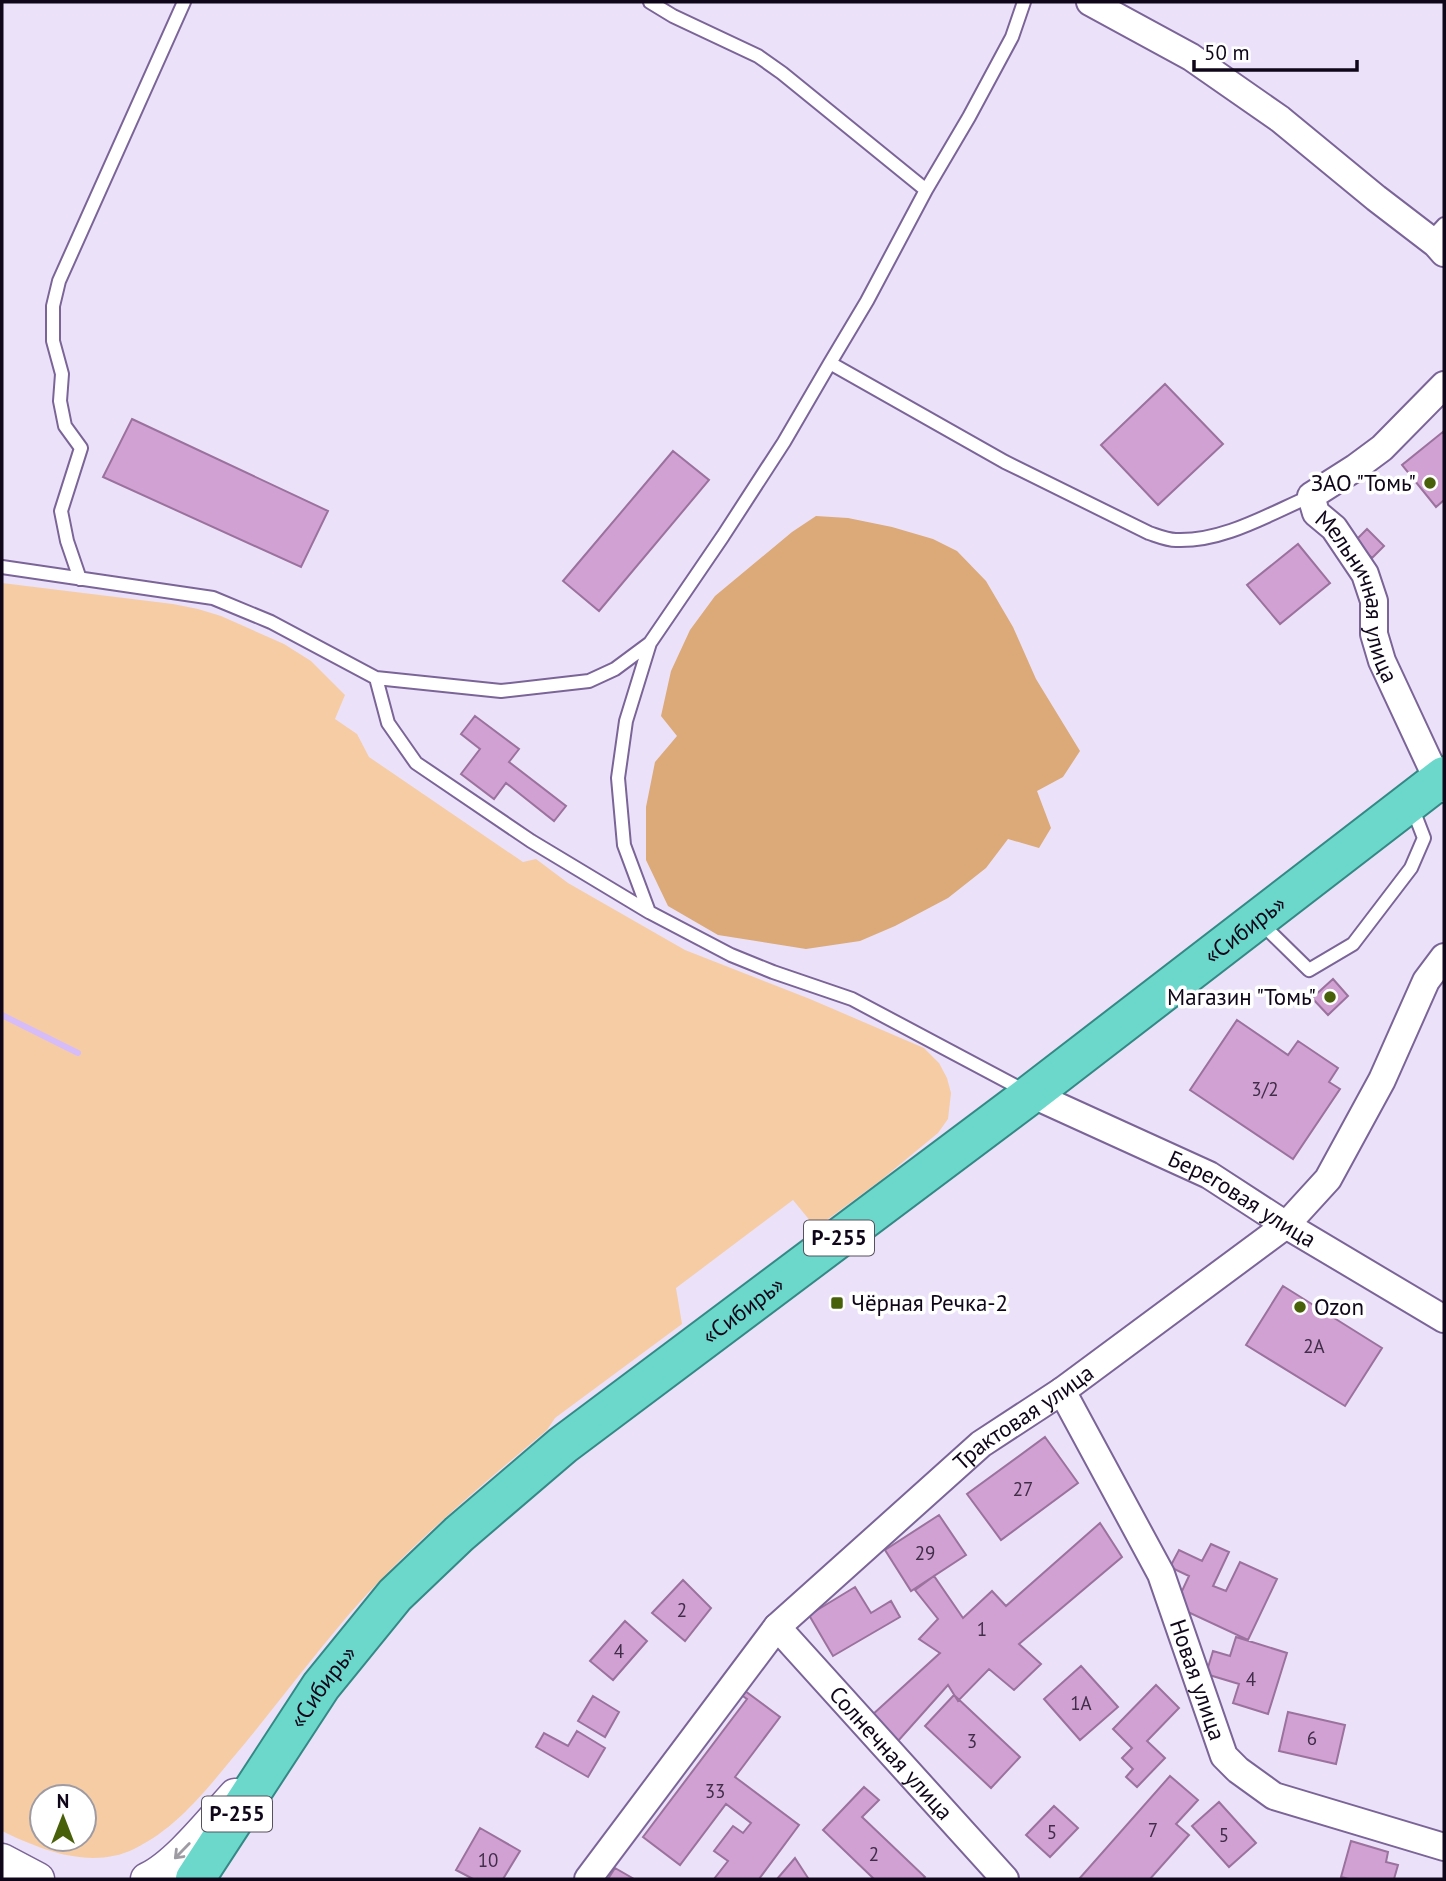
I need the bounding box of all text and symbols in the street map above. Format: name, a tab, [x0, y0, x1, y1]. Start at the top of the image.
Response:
scale bar	[1194, 28, 1357, 72]
text: 50 m	[1204, 39, 1250, 66]
place label: ЗАО "Томь"	[1311, 468, 1416, 497]
marker: ЗАО "Томь"	[1422, 475, 1438, 491]
street label: Мельничная улица	[1310, 504, 1405, 687]
street label: «Сибирь»	[1198, 888, 1291, 970]
place label: Магазин "Томь"	[1167, 982, 1316, 1011]
marker: Магазин "Томь"	[1322, 989, 1338, 1005]
house number: 3/2	[1251, 1077, 1279, 1101]
street label: Береговая улица	[1164, 1143, 1322, 1254]
road number: Р-255	[804, 1220, 874, 1256]
street label: «Сибирь»	[696, 1269, 790, 1350]
place label: Чёрная Речка-2	[851, 1288, 1008, 1317]
place label: Ozon	[1314, 1292, 1364, 1321]
marker: Чёрная Речка-2	[829, 1295, 845, 1311]
marker: Ozon	[1292, 1299, 1308, 1315]
house number: 2А	[1303, 1334, 1325, 1358]
street label: Трактовая улица	[947, 1358, 1099, 1476]
house number: 27	[1013, 1477, 1033, 1501]
house number: 29	[915, 1541, 935, 1565]
house number: 2	[677, 1598, 687, 1622]
street label: Новая улица	[1164, 1615, 1232, 1744]
house number: 1	[977, 1617, 987, 1641]
street label: «Сибирь»	[283, 1639, 362, 1733]
house number: 4	[614, 1639, 624, 1663]
house number: 4	[1246, 1667, 1256, 1691]
street label: Солнечная улица	[823, 1680, 960, 1826]
house number: 1А	[1070, 1691, 1092, 1715]
house number: 6	[1307, 1726, 1317, 1750]
house number: 3	[967, 1729, 977, 1753]
house number: 33	[705, 1779, 725, 1803]
north arrow	[28, 1783, 98, 1853]
text: N	[57, 1789, 69, 1813]
road number: Р-255	[202, 1797, 272, 1832]
house number: 7	[1148, 1818, 1158, 1842]
house number: 5	[1047, 1820, 1057, 1844]
house number: 5	[1219, 1823, 1229, 1847]
house number: 2	[869, 1842, 879, 1866]
one-way arrow	[174, 1843, 191, 1860]
house number: 10	[478, 1848, 498, 1872]

